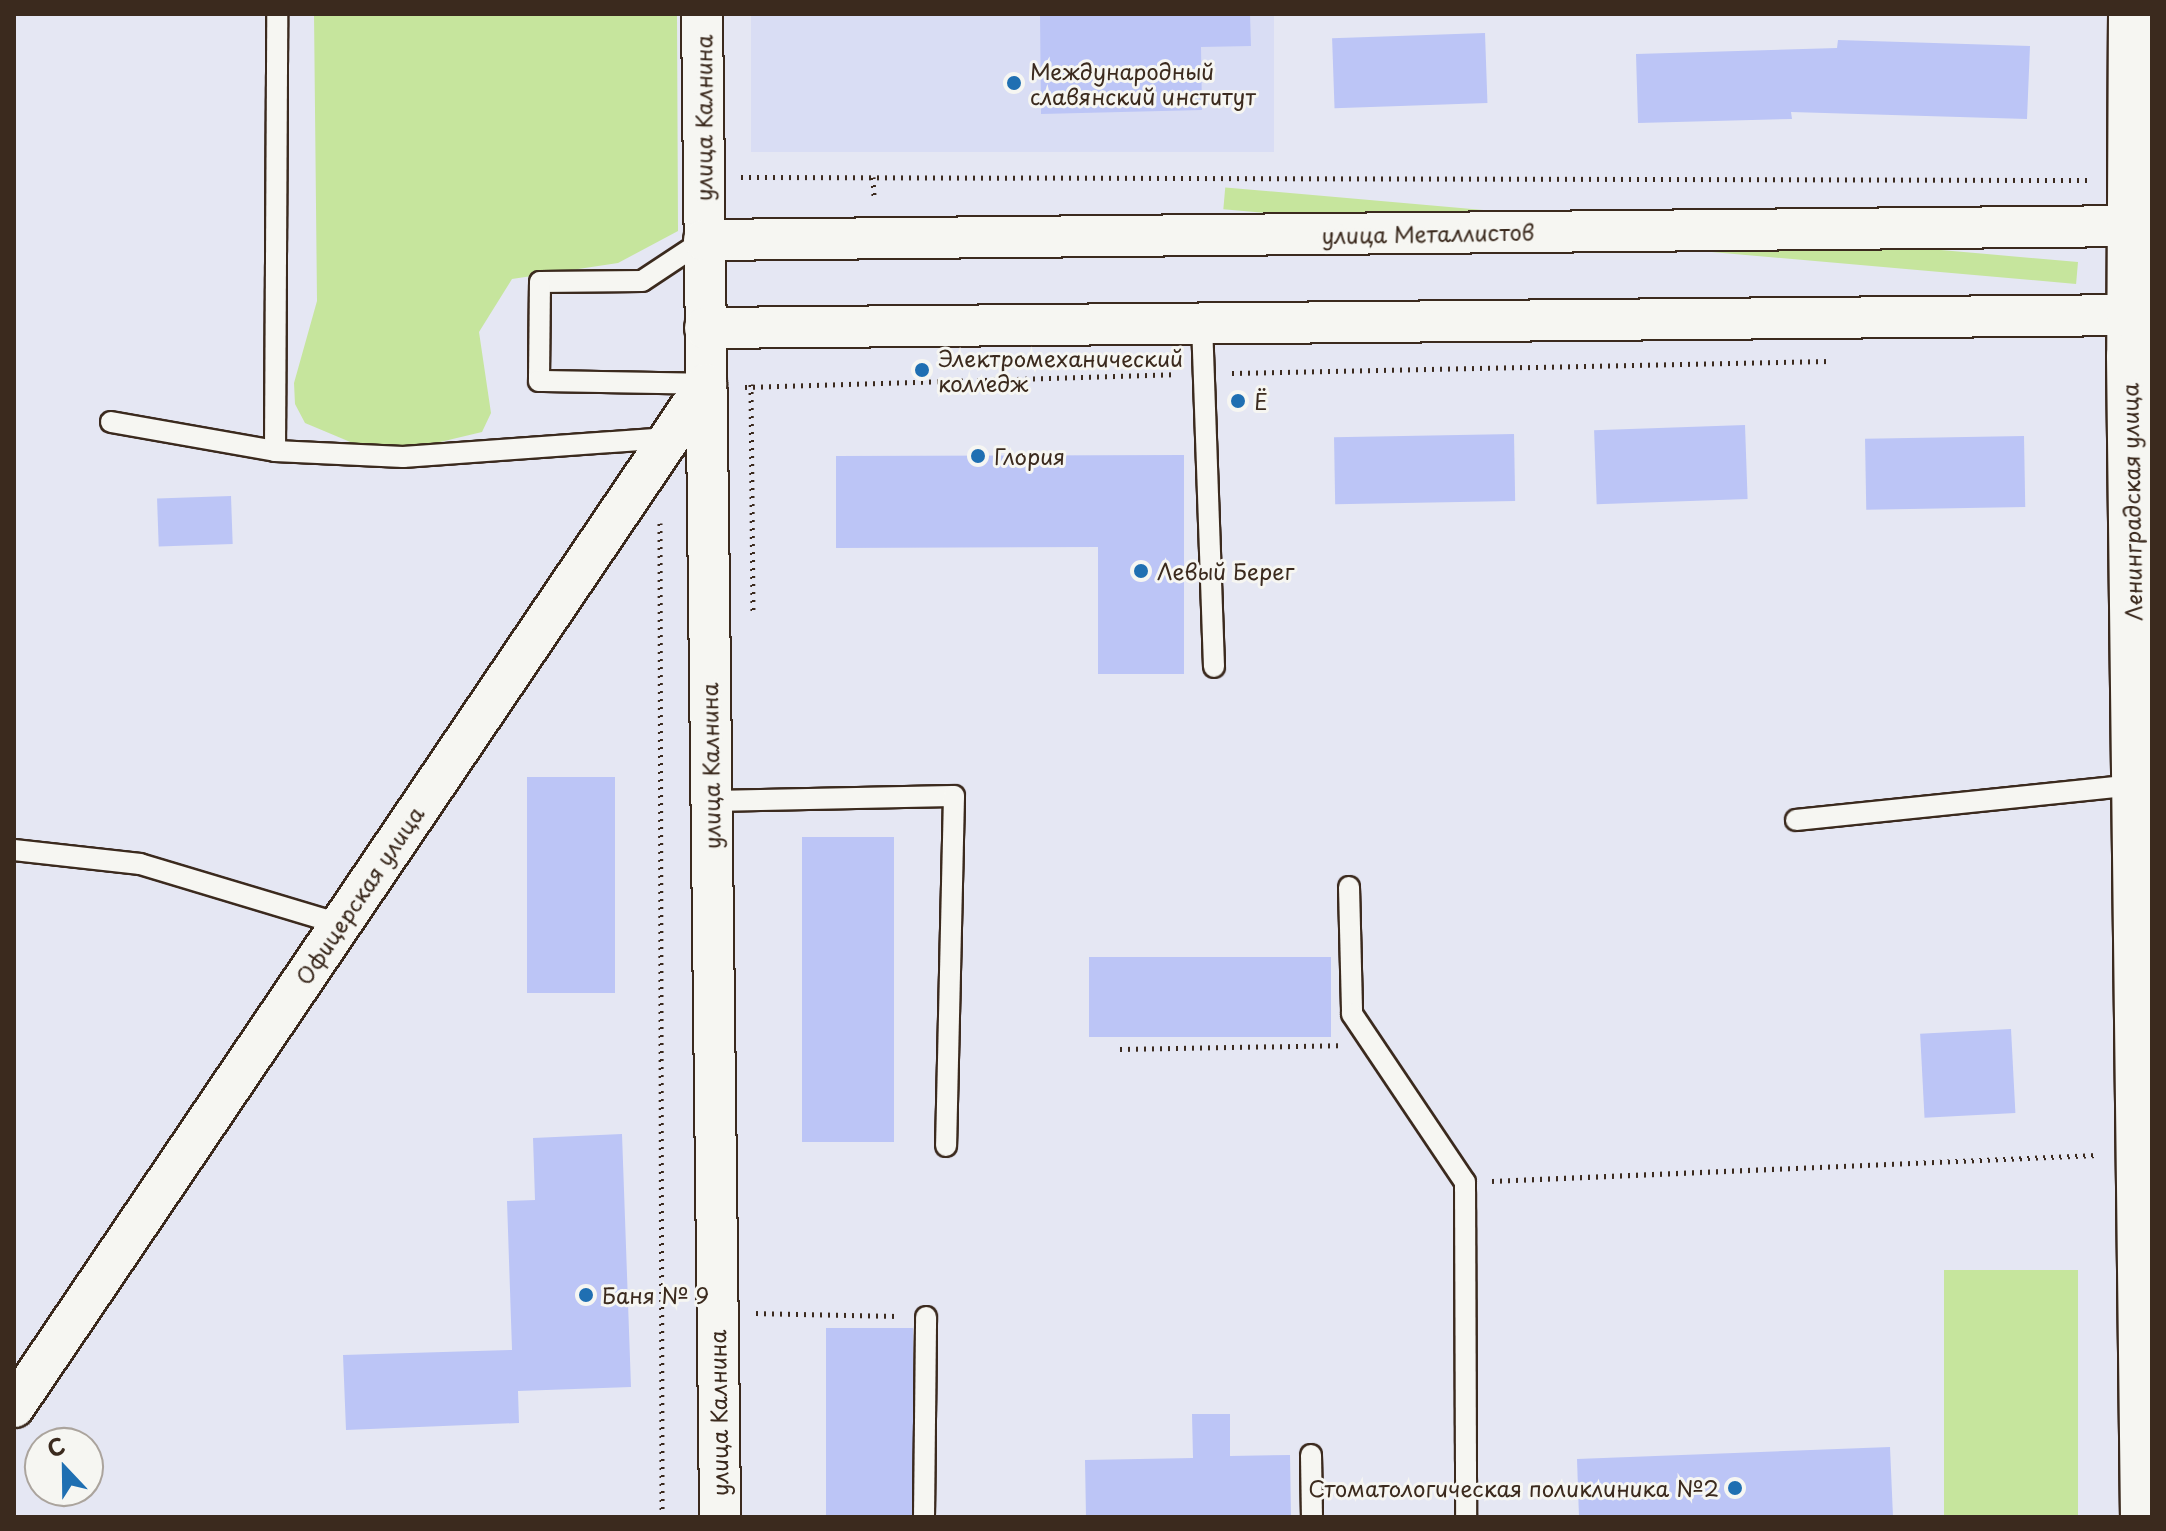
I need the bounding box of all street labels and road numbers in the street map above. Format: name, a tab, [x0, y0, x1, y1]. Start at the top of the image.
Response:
street label: улица Калнина	[690, 35, 716, 201]
street label: улица Металлистов	[1321, 218, 1535, 248]
street label: Ленинградская улица	[2116, 382, 2146, 622]
street label: улица Калнина	[695, 682, 725, 850]
street label: Офицерская улица	[289, 800, 429, 990]
street label: улица Калнина	[703, 1329, 733, 1497]

